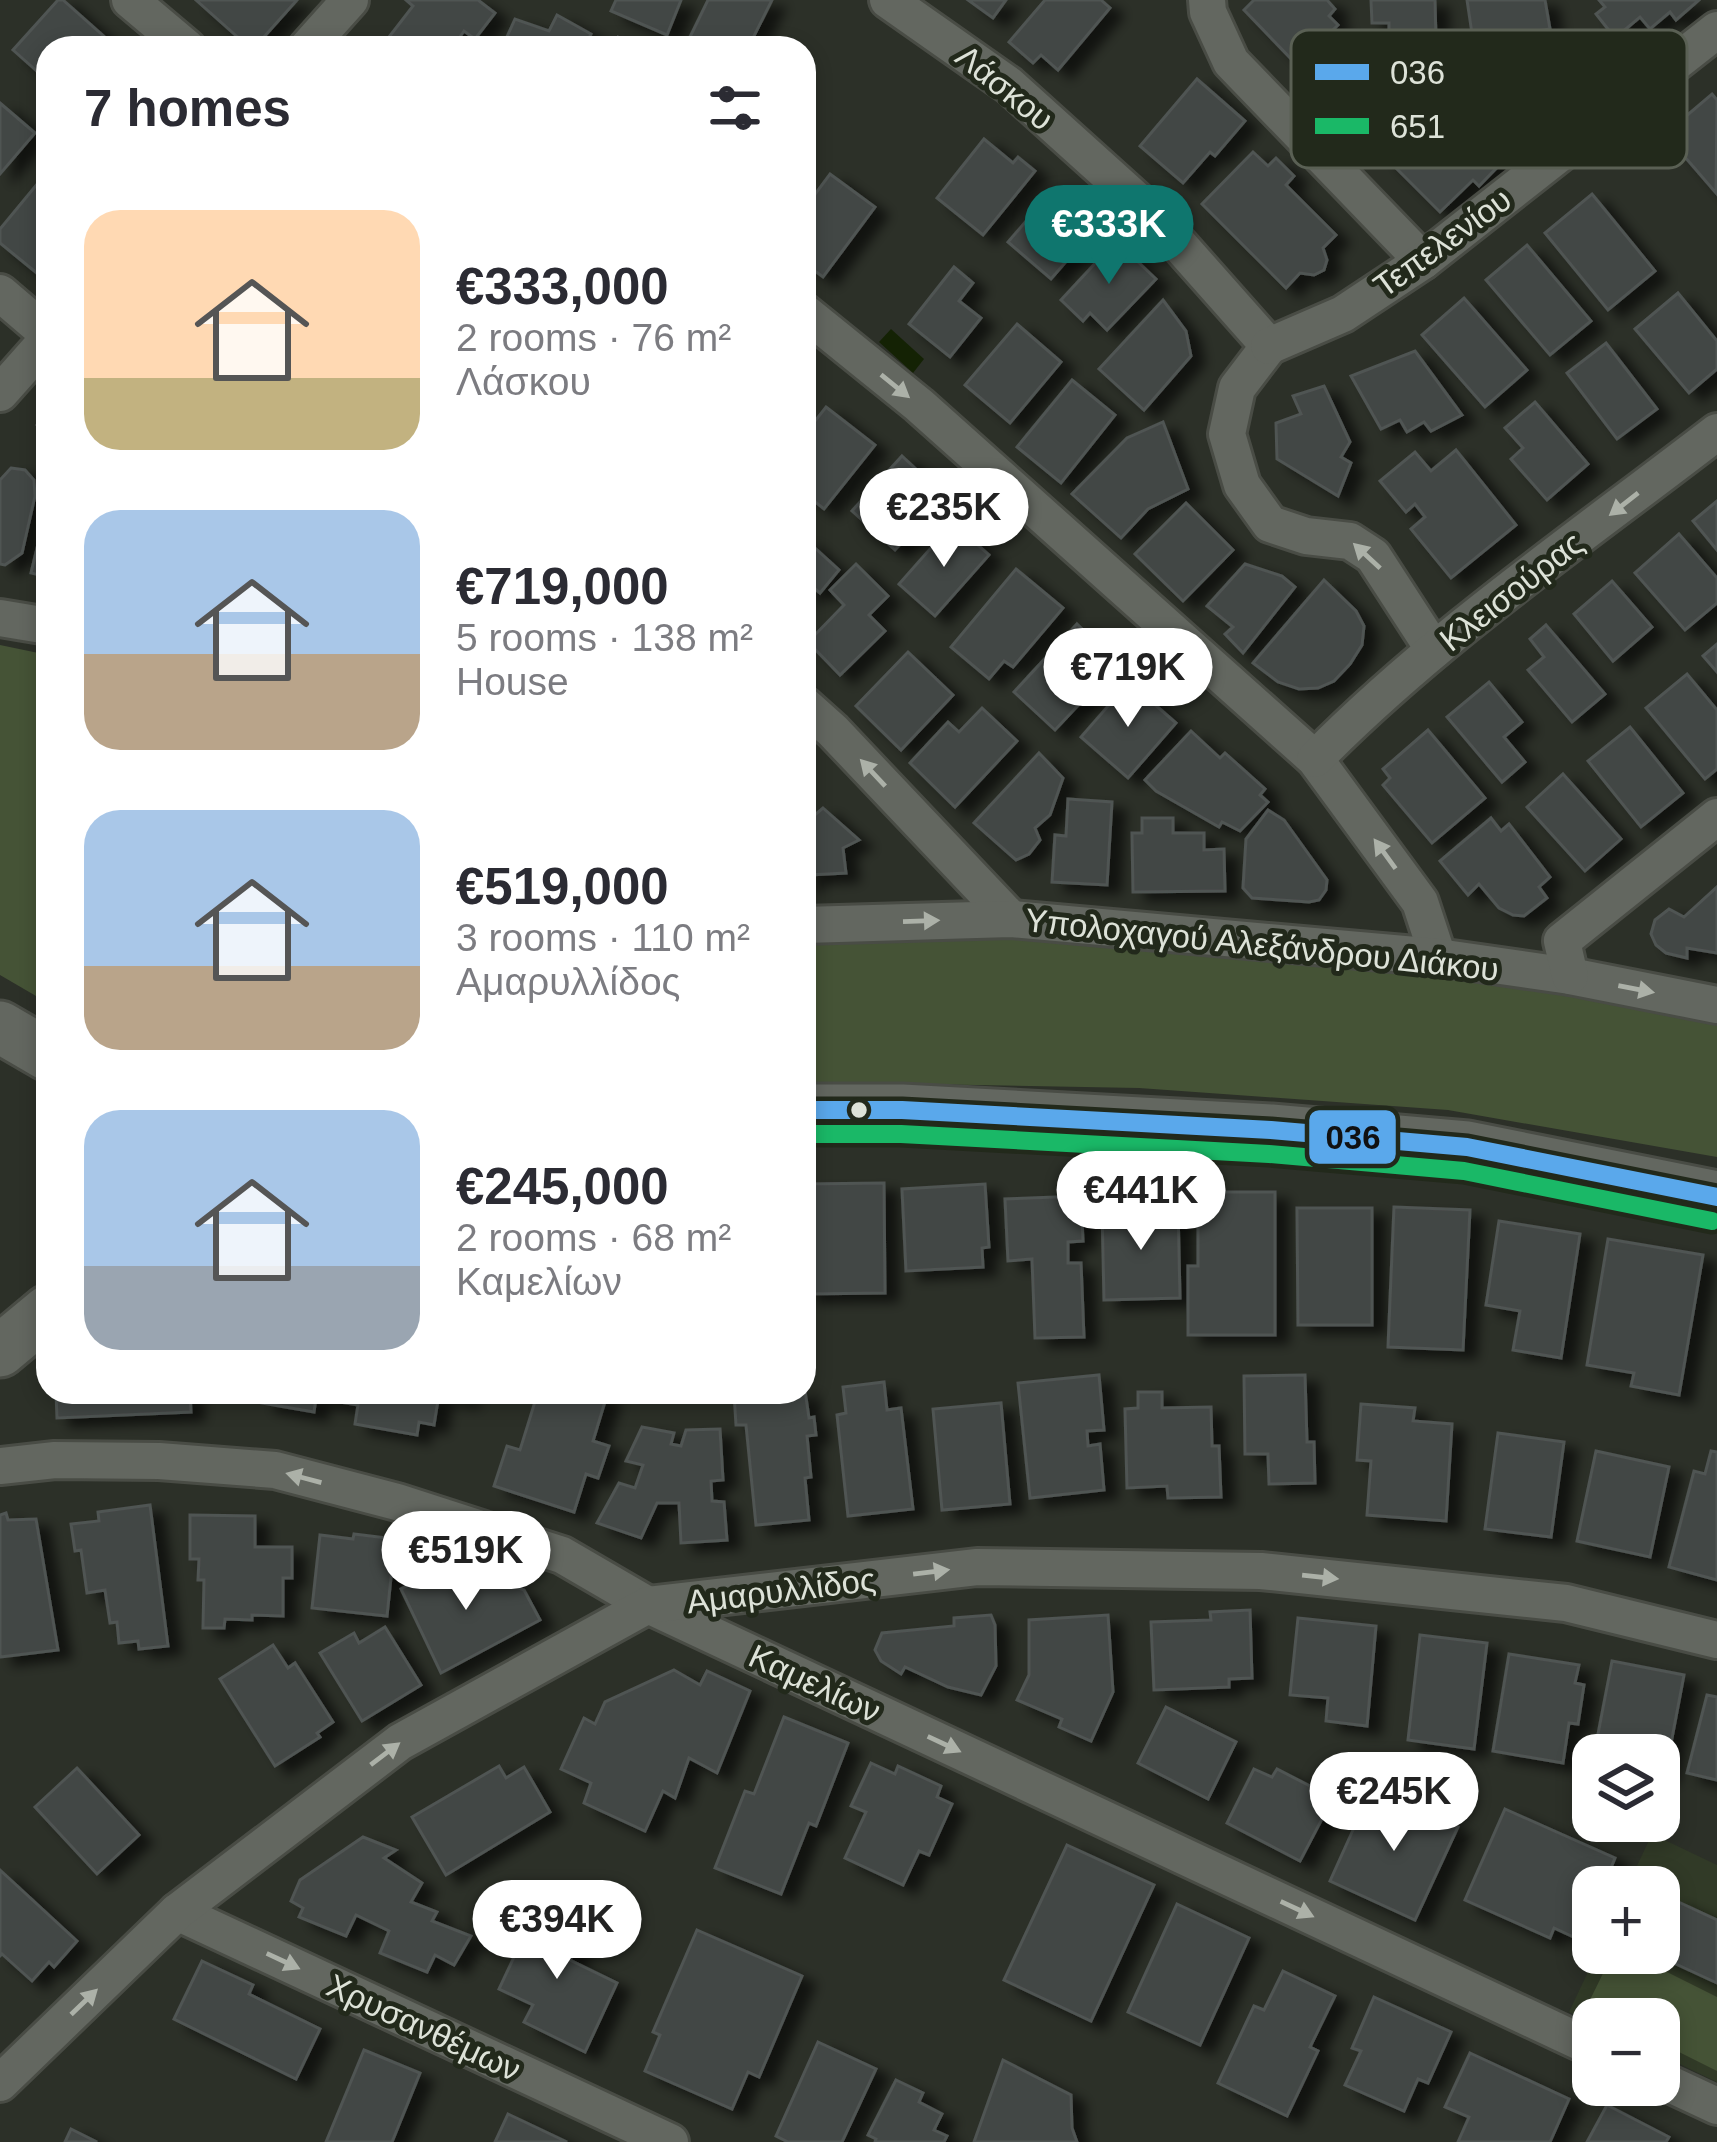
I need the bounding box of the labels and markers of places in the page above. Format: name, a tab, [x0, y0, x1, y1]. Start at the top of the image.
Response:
pin: €333K	[1025, 185, 1193, 287]
pin: €235K	[860, 468, 1028, 570]
pin: €719K	[1044, 628, 1212, 730]
unlabelled marker	[848, 1099, 870, 1121]
pin: €441K	[1057, 1151, 1225, 1253]
pin: €519K	[382, 1511, 550, 1613]
pin: €245K	[1310, 1752, 1478, 1854]
pin: €394K	[473, 1880, 641, 1982]

